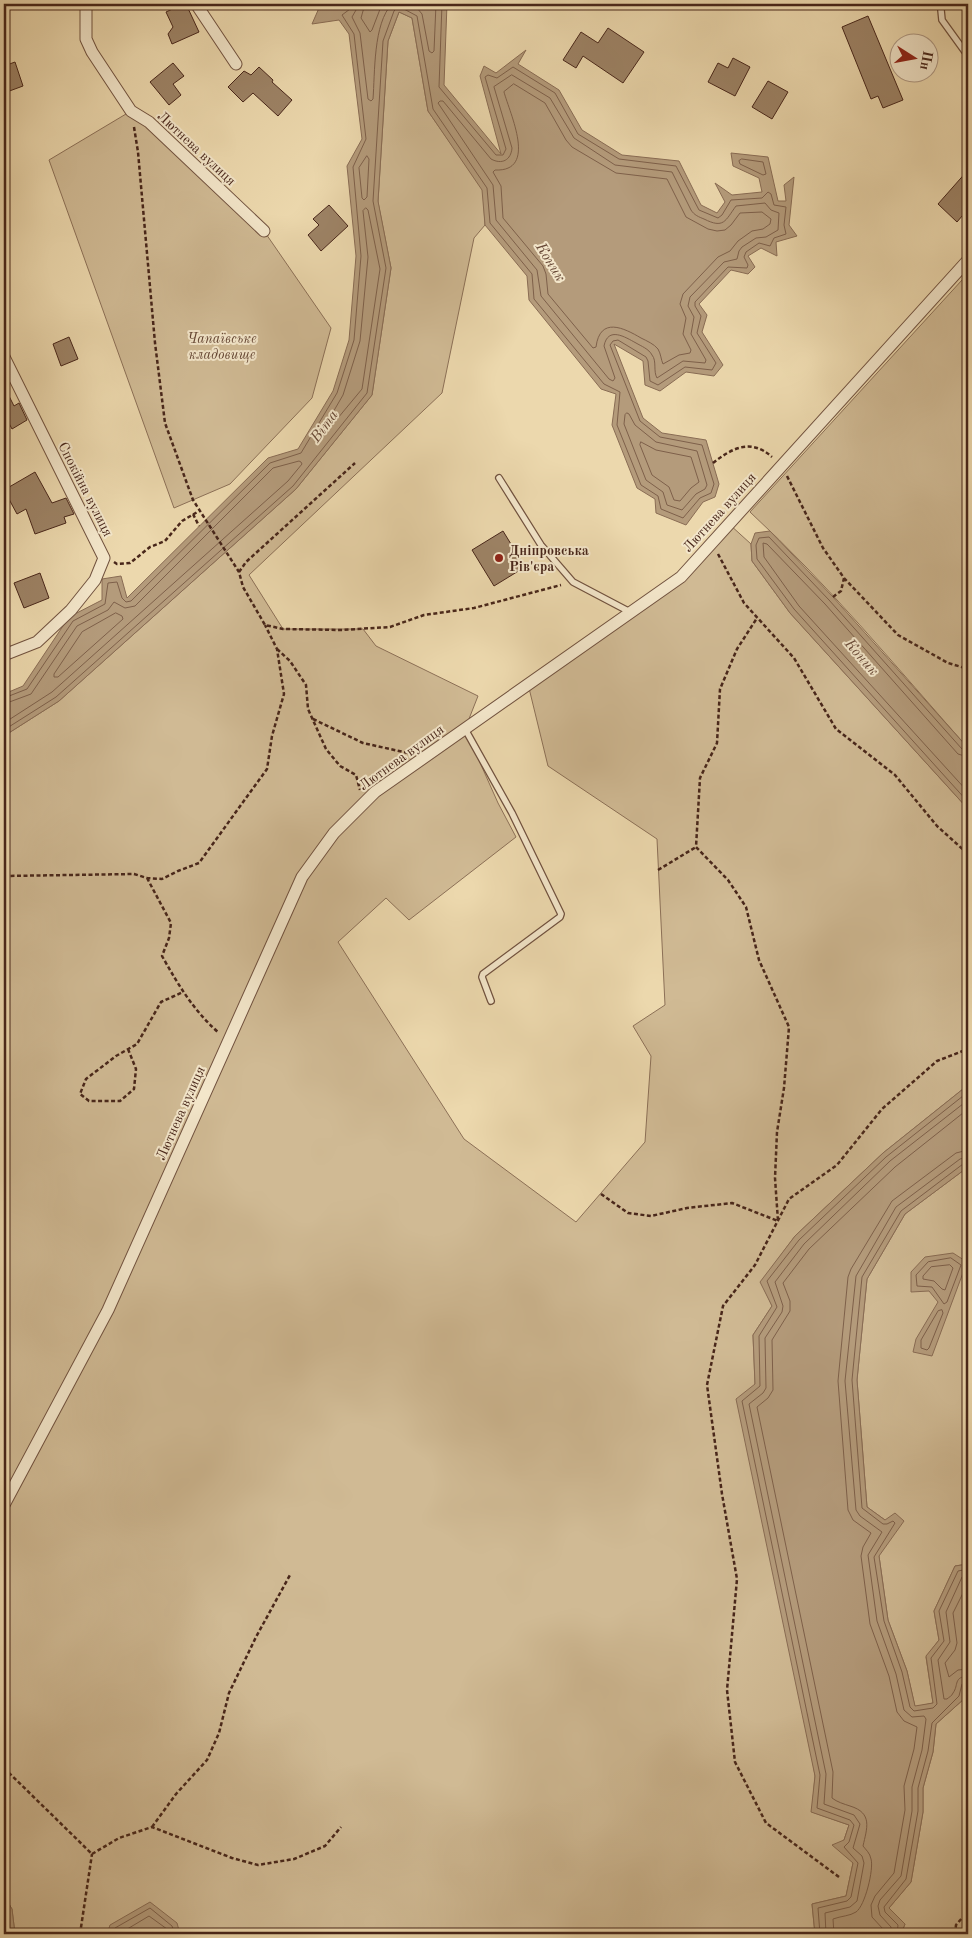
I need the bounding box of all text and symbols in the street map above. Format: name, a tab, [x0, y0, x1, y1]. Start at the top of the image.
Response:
north arrow	[890, 32, 940, 82]
text: Пн	[917, 49, 934, 71]
street label: Лютнева вулиця	[154, 109, 238, 188]
water label: Коник	[531, 240, 567, 285]
park label: Чапаївське кладовище	[187, 332, 257, 363]
water label: Віта	[308, 408, 342, 446]
street label: Спокійна вулиця	[55, 440, 115, 539]
street label: Лютнева вулиця	[681, 470, 759, 555]
place label: Дніпровська Рів'єра	[509, 544, 589, 574]
marker: Дніпровська Рів'єра	[493, 552, 505, 564]
water label: Коник	[840, 636, 881, 679]
street label: Лютнева вулиця	[356, 722, 447, 793]
street label: Лютнева вулиця	[154, 1064, 208, 1163]

